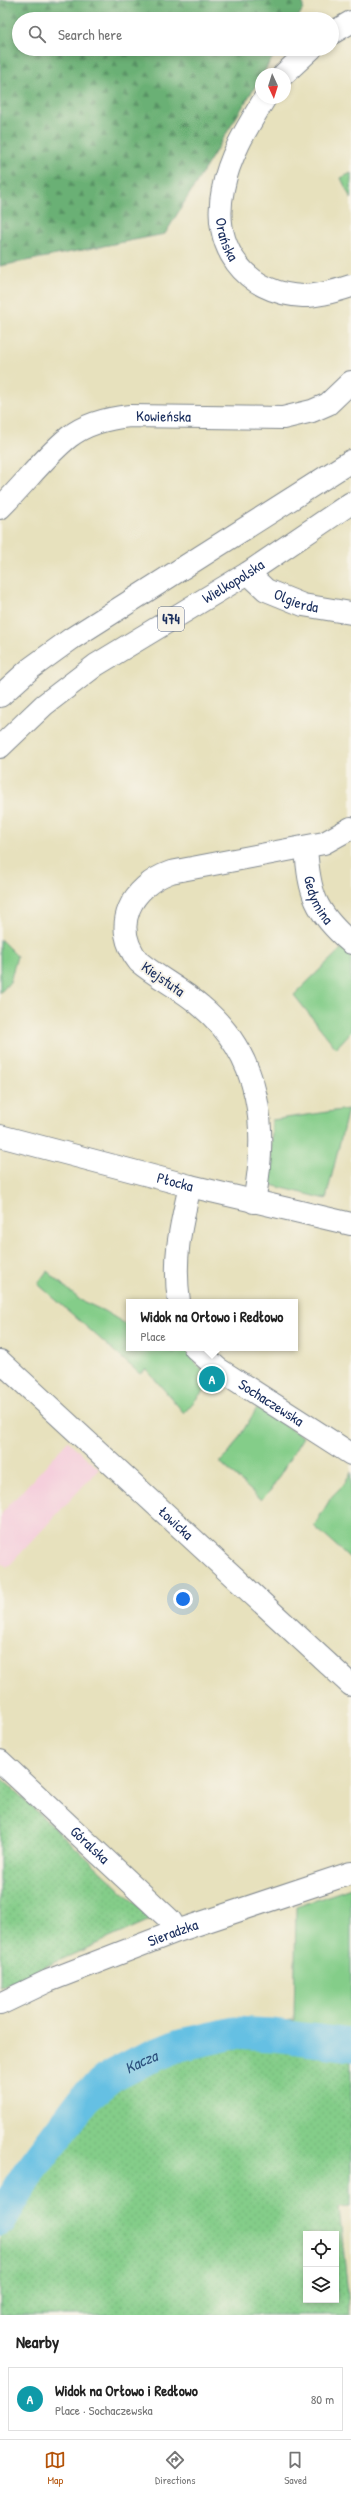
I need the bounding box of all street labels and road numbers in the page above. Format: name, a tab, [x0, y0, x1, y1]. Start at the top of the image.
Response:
street label: Orańska	[211, 217, 244, 265]
street label: Kowieńska	[136, 405, 191, 427]
street label: Wielkopolska	[198, 554, 268, 608]
street label: Olgierda	[271, 583, 320, 617]
road number: 474	[158, 607, 184, 631]
street label: Gedymina	[299, 874, 339, 929]
street label: Kiejstuta	[137, 956, 189, 1001]
street label: Płocka	[155, 1167, 196, 1196]
street label: Sochaczewska	[235, 1373, 308, 1431]
street label: Łowicka	[154, 1501, 198, 1544]
street label: Góralska	[66, 1821, 115, 1868]
street label: Sieradzka	[144, 1914, 201, 1951]

